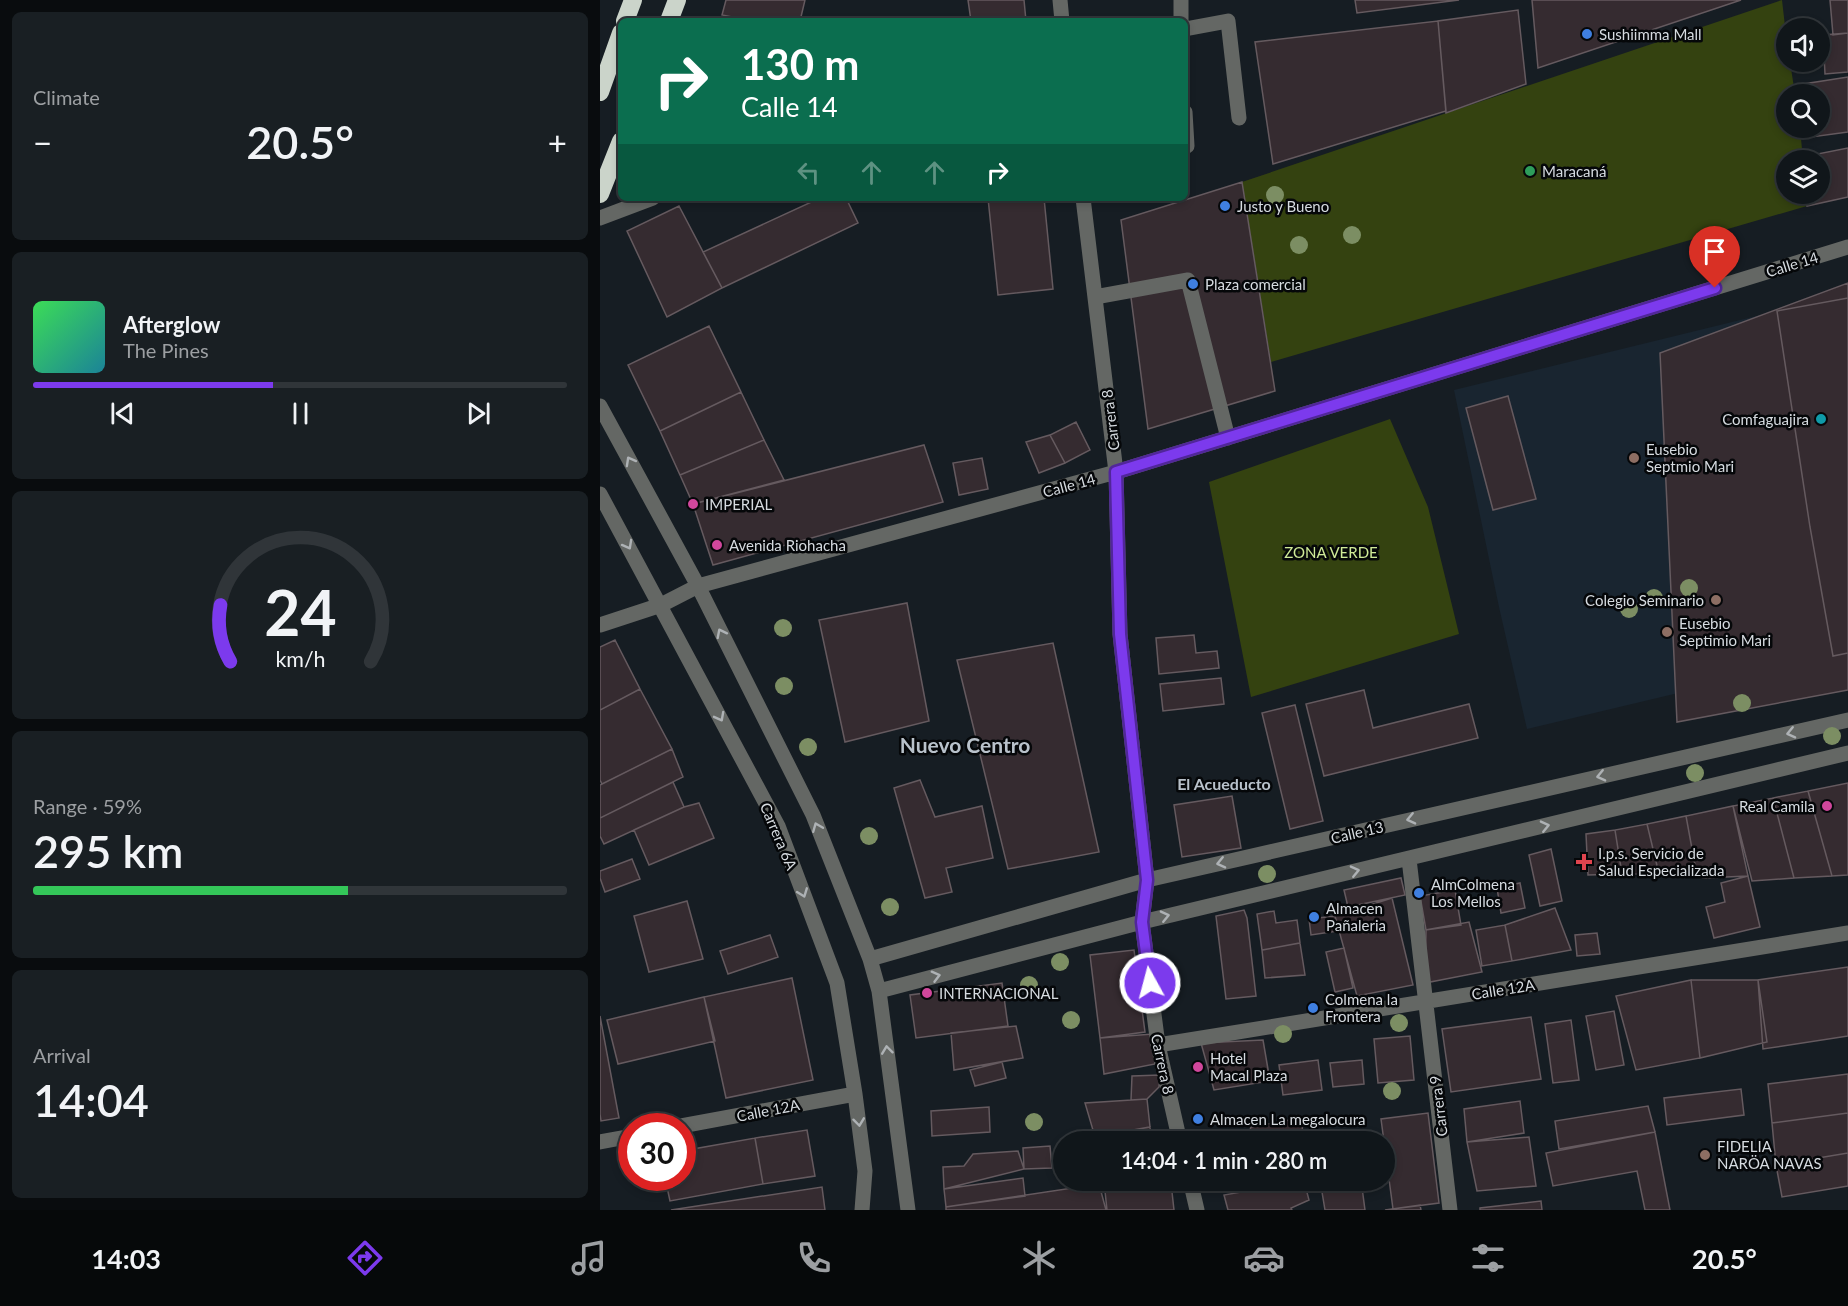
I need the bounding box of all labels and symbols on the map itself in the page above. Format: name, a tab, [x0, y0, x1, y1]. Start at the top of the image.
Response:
place label: Sushiimma Mall	[1599, 25, 1702, 43]
marker: Sushiimma Mall	[1580, 27, 1594, 41]
place label: Maracaná	[1542, 162, 1606, 180]
marker: Maracaná	[1523, 164, 1537, 178]
place label: Justo y Bueno	[1237, 197, 1329, 215]
marker: Justo y Bueno	[1218, 199, 1232, 213]
pin	[1689, 226, 1740, 288]
street label: Calle 14	[1764, 247, 1821, 280]
place label: Plaza comercial	[1205, 275, 1306, 293]
marker: Plaza comercial	[1186, 277, 1200, 291]
street label: Carrera 8	[1097, 388, 1123, 452]
place label: Comfaguajira	[1722, 410, 1809, 428]
marker: Comfaguajira	[1814, 412, 1828, 426]
place label: Eusebio Septmio Mari	[1646, 440, 1734, 475]
marker: Eusebio Septmio Mari	[1627, 451, 1641, 465]
one-way arrow	[626, 457, 637, 467]
street label: Calle 14	[1041, 469, 1098, 501]
place label: IMPERIAL	[705, 495, 773, 513]
marker: IMPERIAL	[686, 497, 700, 511]
place label: Avenida Riohacha	[729, 536, 846, 554]
marker: Avenida Riohacha	[710, 538, 724, 552]
one-way arrow	[621, 539, 632, 549]
park label: ZONA VERDE	[1284, 543, 1378, 561]
place label: Colegio Seminario	[1585, 591, 1704, 609]
marker: Colegio Seminario	[1709, 593, 1723, 607]
place label: Eusebio Septimio Mari	[1679, 614, 1771, 649]
marker: Eusebio Septimio Mari	[1660, 625, 1674, 639]
one-way arrow	[717, 628, 729, 639]
one-way arrow	[713, 711, 724, 721]
one-way arrow	[1786, 725, 1796, 738]
district label: Nuevo Centro	[900, 732, 1030, 757]
one-way arrow	[1596, 769, 1606, 782]
district label: El Acueducto	[1177, 774, 1271, 793]
place label: Real Camila	[1739, 797, 1815, 815]
marker: Real Camila	[1820, 799, 1834, 813]
street label: Carrera 6A	[757, 800, 802, 873]
one-way arrow	[1406, 812, 1416, 825]
street label: Calle 13	[1329, 817, 1385, 847]
one-way arrow	[1540, 821, 1550, 834]
one-way arrow	[812, 822, 824, 833]
place label: I.p.s. Servicio de Salud Especializada	[1598, 844, 1724, 879]
marker: I.p.s. Servicio de Salud Especializada	[1575, 853, 1593, 871]
one-way arrow	[1216, 855, 1226, 868]
one-way arrow	[1350, 866, 1360, 879]
place label: AlmColmena Los Mellos	[1431, 875, 1515, 910]
marker: AlmColmena Los Mellos	[1412, 886, 1426, 900]
one-way arrow	[796, 887, 808, 898]
place label: Almacen Pañaleria	[1326, 899, 1386, 934]
marker: Almacen Pañaleria	[1307, 910, 1321, 924]
one-way arrow	[1160, 911, 1170, 924]
position arrow	[1118, 951, 1182, 1015]
one-way arrow	[931, 970, 941, 983]
street label: Calle 12A	[1470, 975, 1537, 1003]
place label: INTERNACIONAL	[939, 984, 1059, 1002]
marker: INTERNACIONAL	[920, 986, 934, 1000]
place label: Colmena la Frontera	[1325, 990, 1398, 1025]
marker: Colmena la Frontera	[1306, 1001, 1320, 1015]
street label: Carrera 8	[1148, 1032, 1178, 1096]
one-way arrow	[881, 1045, 894, 1054]
place label: Hotel Macal Plaza	[1210, 1049, 1287, 1084]
marker: Hotel Macal Plaza	[1191, 1060, 1205, 1074]
street label: Carrera 9	[1425, 1074, 1451, 1138]
street label: Calle 12A	[735, 1095, 802, 1125]
place label: Almacen La megalocura	[1210, 1110, 1366, 1128]
marker: Almacen La megalocura	[1191, 1112, 1205, 1126]
speed limit sign: 30	[618, 1113, 696, 1191]
one-way arrow	[852, 1118, 864, 1127]
place label: FIDELIA NARÖA NAVAS	[1717, 1137, 1822, 1172]
marker: FIDELIA NARÖA NAVAS	[1698, 1148, 1712, 1162]

